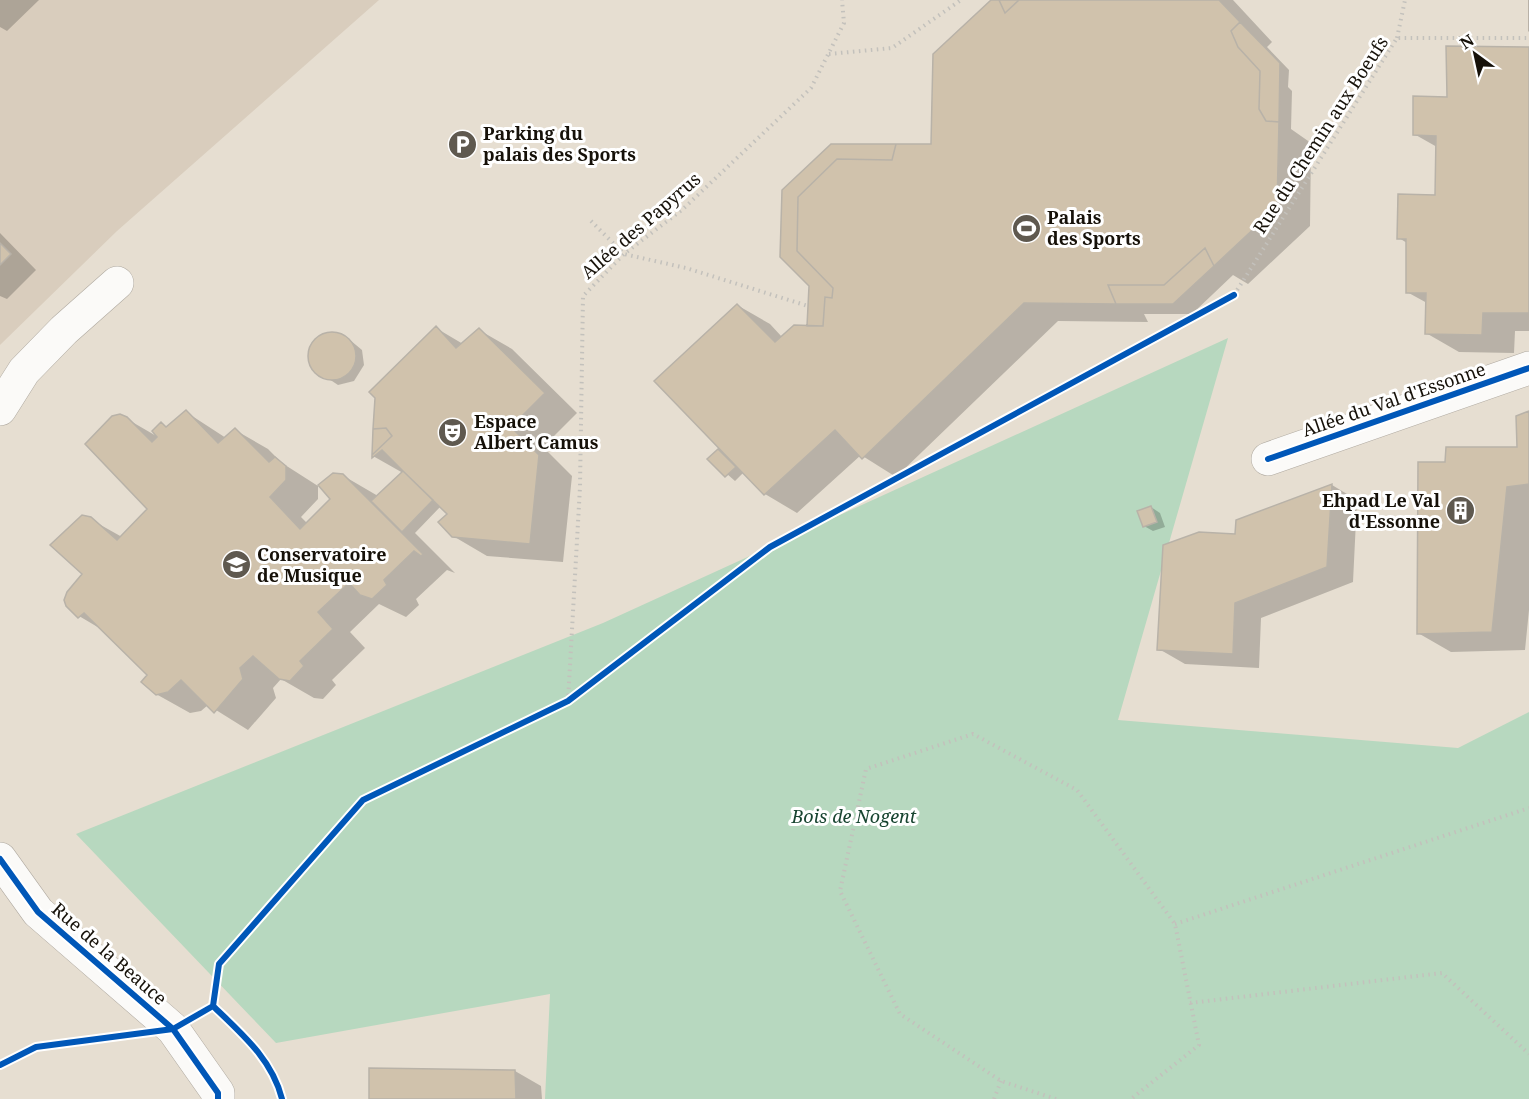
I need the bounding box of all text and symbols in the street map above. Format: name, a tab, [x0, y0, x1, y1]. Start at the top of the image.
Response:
north arrow	[1445, 24, 1505, 84]
text: N	[1456, 29, 1478, 54]
street label: Rue du Chemin aux Boeufs	[1247, 31, 1393, 238]
place label: Parking du palais des Sports	[483, 121, 636, 166]
parking icon: Parking du palais des Sports	[446, 128, 478, 160]
street label: Allée des Papyrus	[575, 167, 705, 284]
place label: Palais des Sports	[1047, 205, 1141, 250]
sports icon: Palais des Sports	[1010, 212, 1042, 244]
street label: Allée du Val d'Essonne	[1299, 356, 1488, 442]
place label: Espace Albert Camus	[474, 409, 599, 454]
theatre icon: Espace Albert Camus	[437, 416, 469, 448]
place label: Ehpad Le Val d'Essonne	[1322, 488, 1441, 533]
building icon: Ehpad Le Val d'Essonne	[1445, 495, 1477, 527]
place label: Conservatoire de Musique	[257, 542, 387, 587]
school or university icon: Conservatoire de Musique	[220, 549, 252, 581]
park label: Bois de Nogent	[791, 804, 917, 828]
street label: Rue de la Beauce	[47, 897, 172, 1010]

